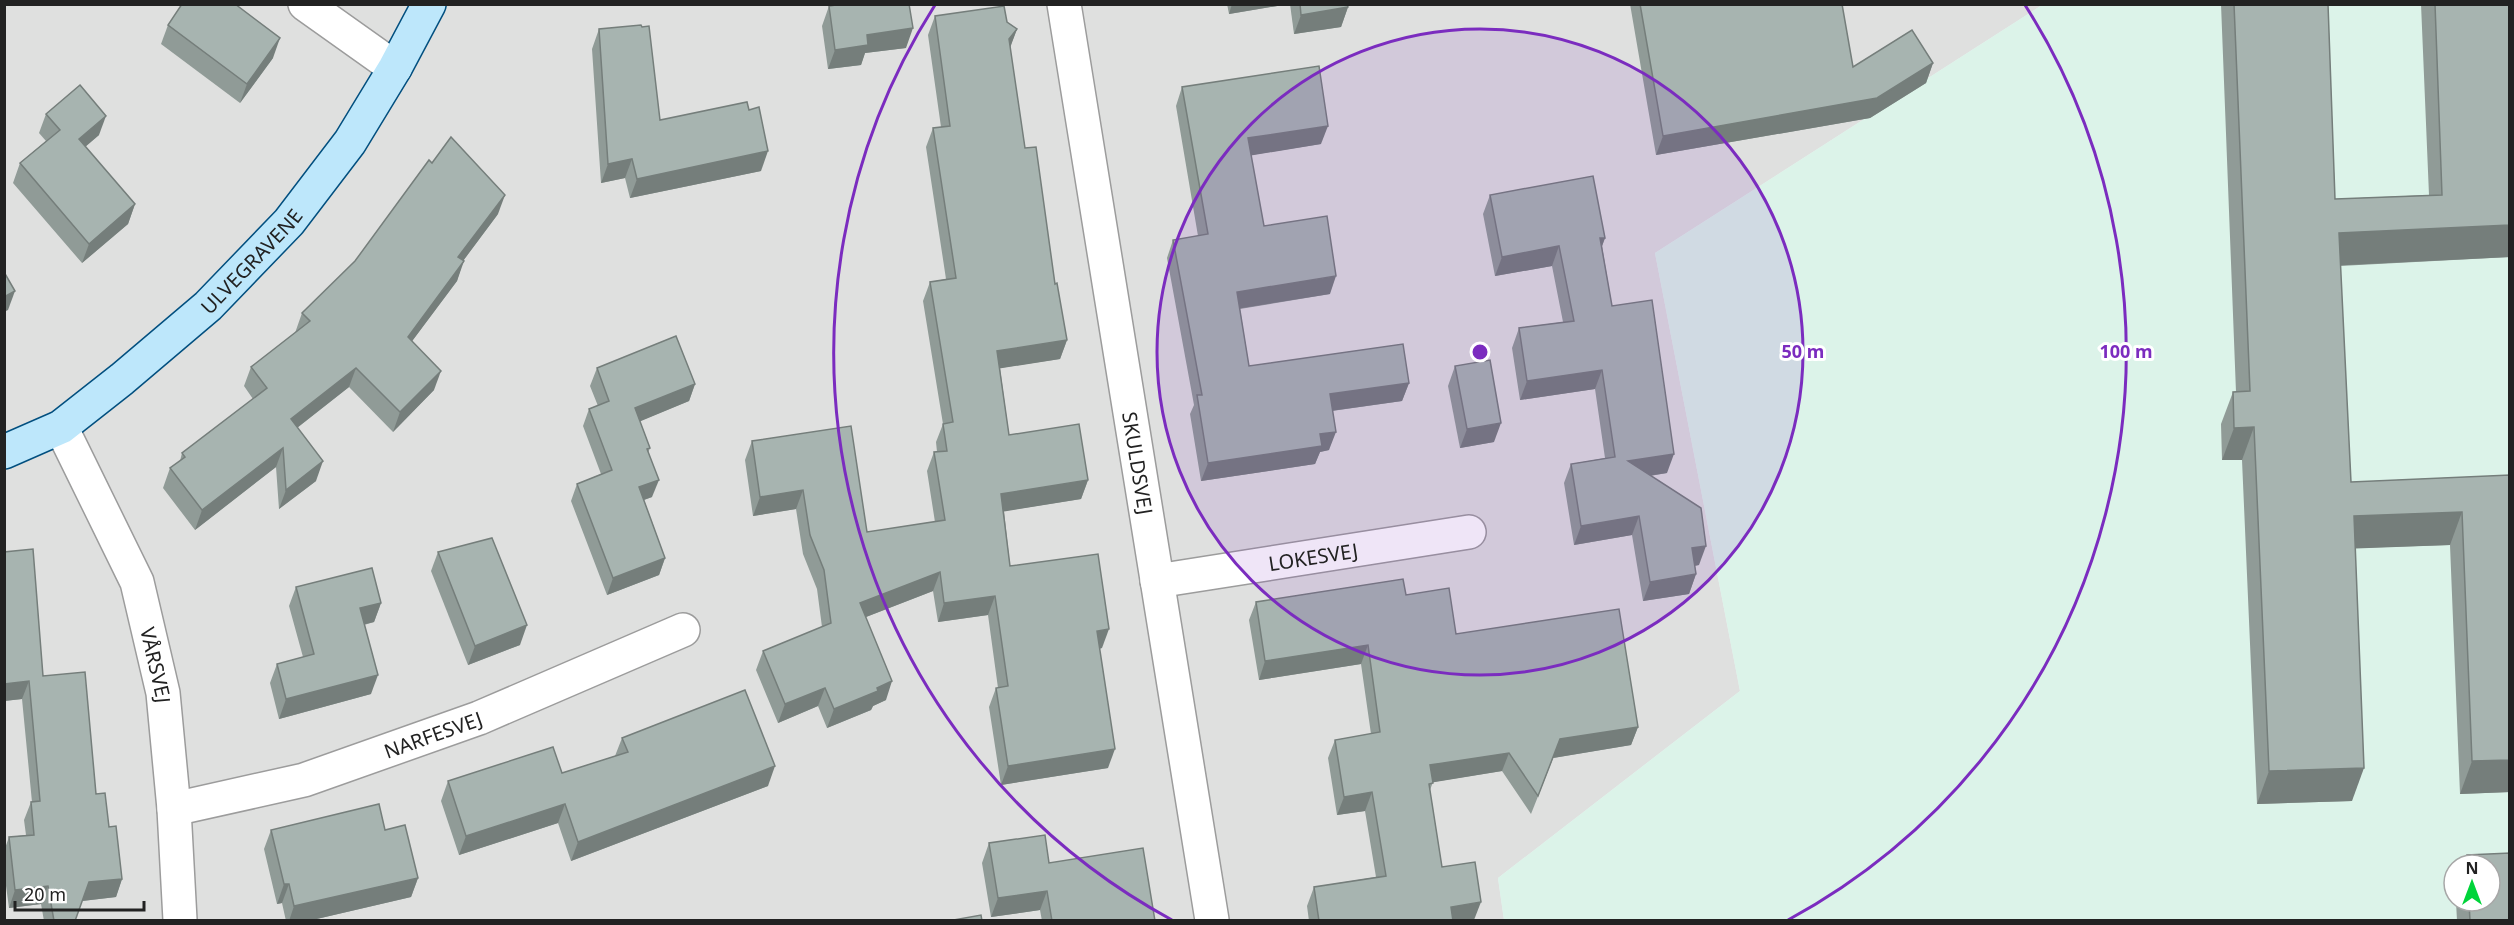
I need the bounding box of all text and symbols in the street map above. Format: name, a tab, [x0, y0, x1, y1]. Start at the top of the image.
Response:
street label: ULVEGRAVENE	[194, 203, 308, 320]
text: 50 m	[1782, 339, 1824, 363]
text: 100 m	[2099, 339, 2153, 363]
centre of rings	[1470, 342, 1490, 362]
street label: SKULDSVEJ	[1117, 410, 1160, 516]
street label: LOKESVEJ	[1267, 536, 1360, 577]
street label: VÅRSVEJ	[135, 624, 177, 704]
street label: NARFESVEJ	[380, 704, 486, 764]
north arrow	[2442, 853, 2502, 913]
text: N	[2465, 857, 2479, 879]
scale bar	[15, 874, 144, 912]
text: 20 m	[24, 882, 66, 906]

